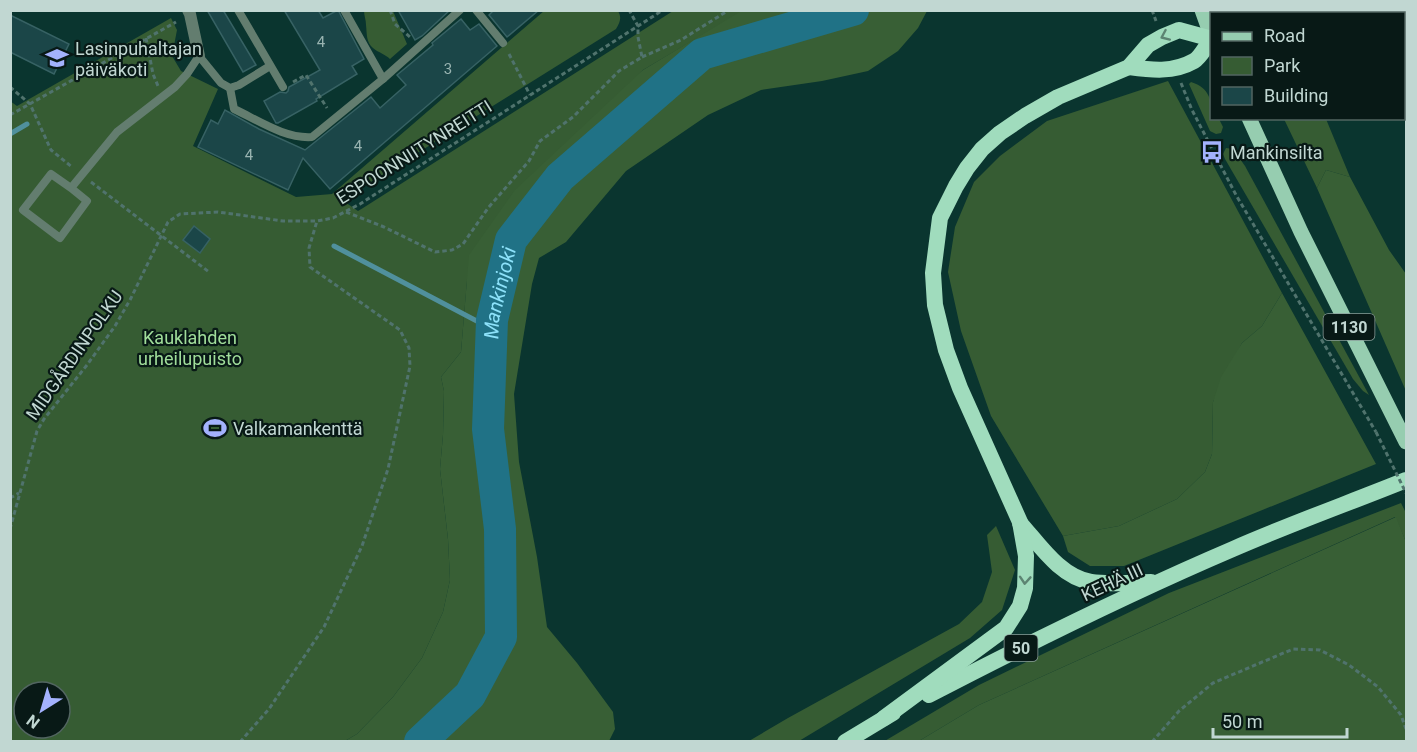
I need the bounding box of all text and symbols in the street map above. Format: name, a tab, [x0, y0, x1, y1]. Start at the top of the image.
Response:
legend	[1210, 12, 1405, 120]
text: Road	[1264, 25, 1305, 46]
one-way arrow	[1161, 29, 1172, 41]
house number: 4	[317, 33, 326, 51]
place label: Lasinpuhaltajan päiväkoti	[75, 38, 202, 80]
school or university icon: Lasinpuhaltajan päiväkoti	[44, 45, 70, 71]
text: Park	[1264, 55, 1301, 76]
house number: 3	[444, 60, 452, 78]
text: Building	[1264, 85, 1328, 106]
street label: ESPOONNIITYNREITTI	[332, 96, 496, 208]
house number: 4	[354, 137, 363, 155]
bus stop icon: Mankinsilta	[1199, 139, 1225, 165]
place label: Mankinsilta	[1230, 142, 1323, 163]
house number: 4	[245, 146, 254, 164]
water label: Mankinjoki	[479, 244, 521, 340]
street label: MIDGÅRDINPOLKU	[21, 286, 127, 424]
road number: 1130	[1324, 314, 1374, 340]
park label: Kauklahden urheilupuisto	[138, 327, 242, 369]
sports icon: Valkamankenttä	[202, 415, 228, 441]
place label: Valkamankenttä	[233, 418, 363, 439]
street label: KEHÄ III	[1078, 559, 1146, 605]
one-way arrow	[1019, 576, 1032, 585]
road number: 50	[1004, 635, 1038, 661]
north arrow	[12, 680, 72, 740]
scale bar	[1213, 701, 1346, 739]
text: N	[23, 711, 44, 733]
text: 50 m	[1222, 711, 1262, 732]

